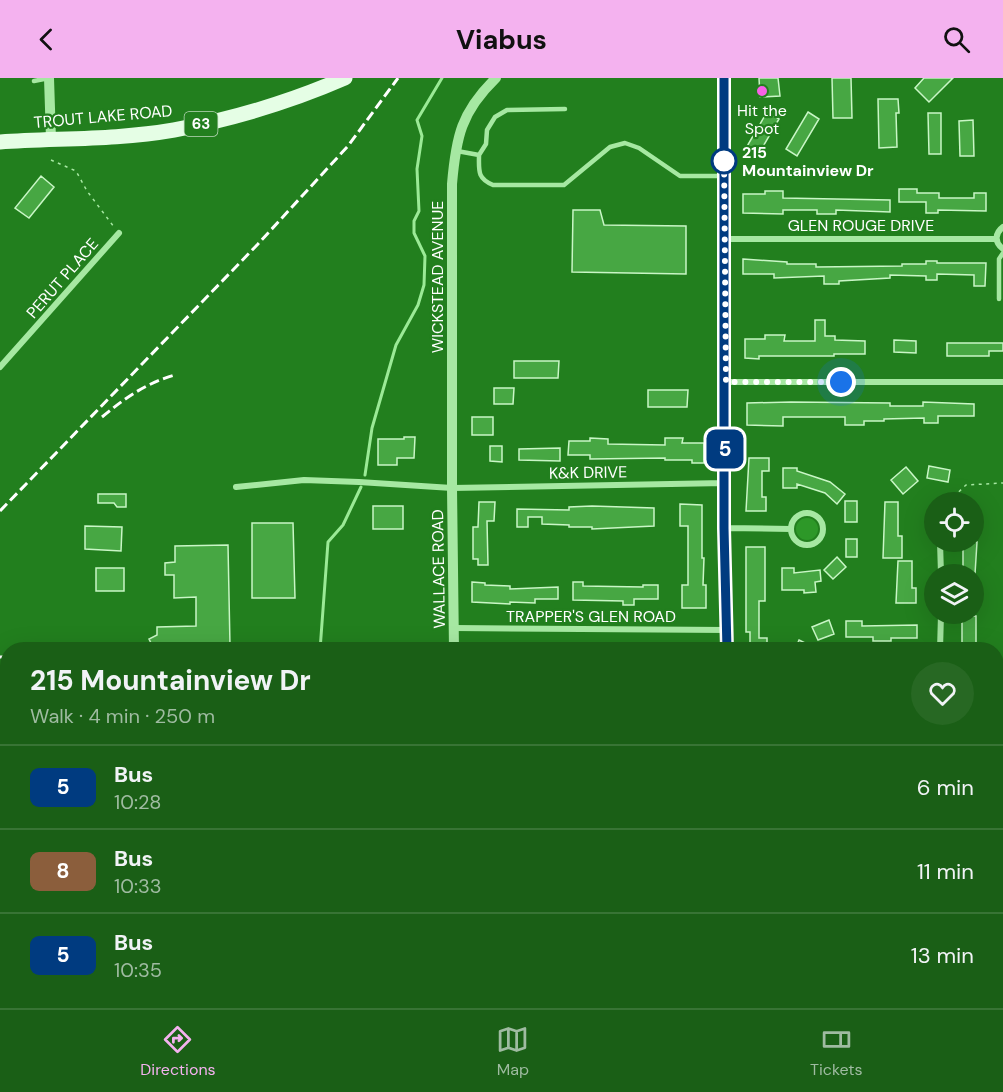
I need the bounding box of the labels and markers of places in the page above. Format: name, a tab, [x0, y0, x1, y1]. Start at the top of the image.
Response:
marker: Hit the Spot	[755, 84, 769, 98]
place label: Hit the Spot	[737, 100, 787, 139]
place label: 215 Mountainview Dr	[742, 142, 874, 181]
marker: 215 Mountainview Dr	[711, 148, 737, 174]

